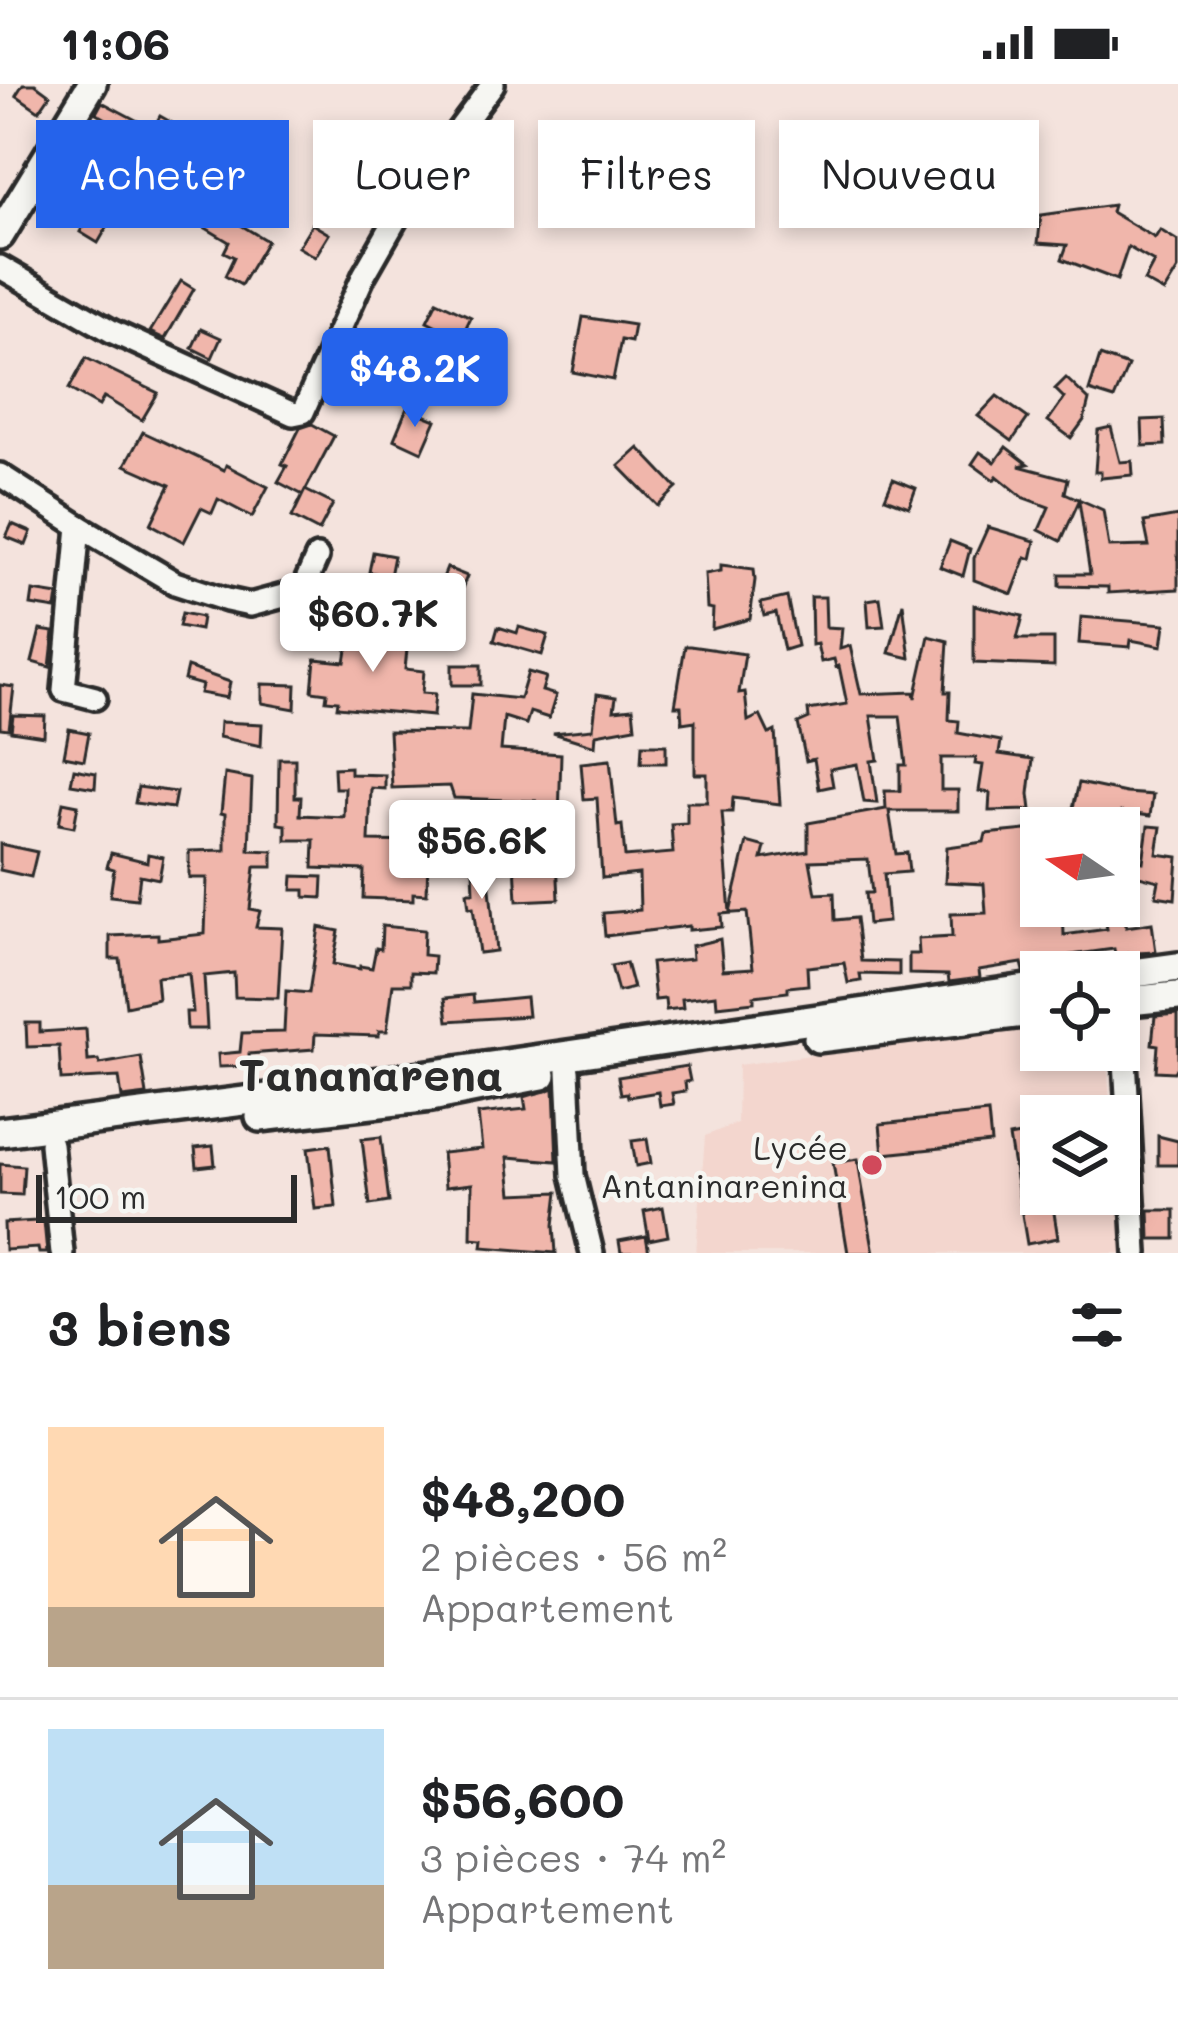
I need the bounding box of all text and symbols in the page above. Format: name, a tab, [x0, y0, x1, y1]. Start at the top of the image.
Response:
text: 11:06	[60, 13, 170, 71]
chip: Acheter	[36, 120, 289, 228]
chip: Louer	[313, 120, 514, 228]
chip: Filtres	[538, 120, 755, 228]
chip: Nouveau	[779, 120, 1039, 228]
pin: $48.2K	[317, 328, 513, 430]
text: $48.2K	[349, 341, 481, 392]
pin: $60.7K	[275, 573, 471, 675]
text: $60.7K	[307, 586, 439, 637]
pin: $56.6K	[384, 800, 580, 902]
north arrow	[1020, 807, 1140, 927]
map controls	[1020, 807, 1140, 1215]
text: $56.6K	[416, 813, 548, 864]
button: locate	[1020, 951, 1140, 1071]
district label: Tananarena	[239, 1044, 503, 1102]
button: layers	[1020, 1095, 1140, 1215]
place label: Lycée Antaninarenina	[600, 1125, 848, 1206]
marker: Lycée Antaninarenina	[859, 1152, 885, 1178]
scale bar	[36, 1169, 297, 1222]
text: 100 m	[54, 1174, 146, 1217]
text: 3 biens	[48, 1292, 232, 1359]
icon: filters	[1064, 1292, 1130, 1358]
text: $48,200	[420, 1463, 625, 1530]
icon: home	[144, 1475, 288, 1619]
text: 2 pièces · 56 m²	[420, 1530, 727, 1581]
text: Appartement	[420, 1581, 674, 1632]
text: $56,600	[420, 1764, 624, 1831]
icon: home	[144, 1777, 288, 1921]
text: 3 pièces · 74 m²	[420, 1831, 726, 1882]
text: Appartement	[420, 1882, 674, 1933]

